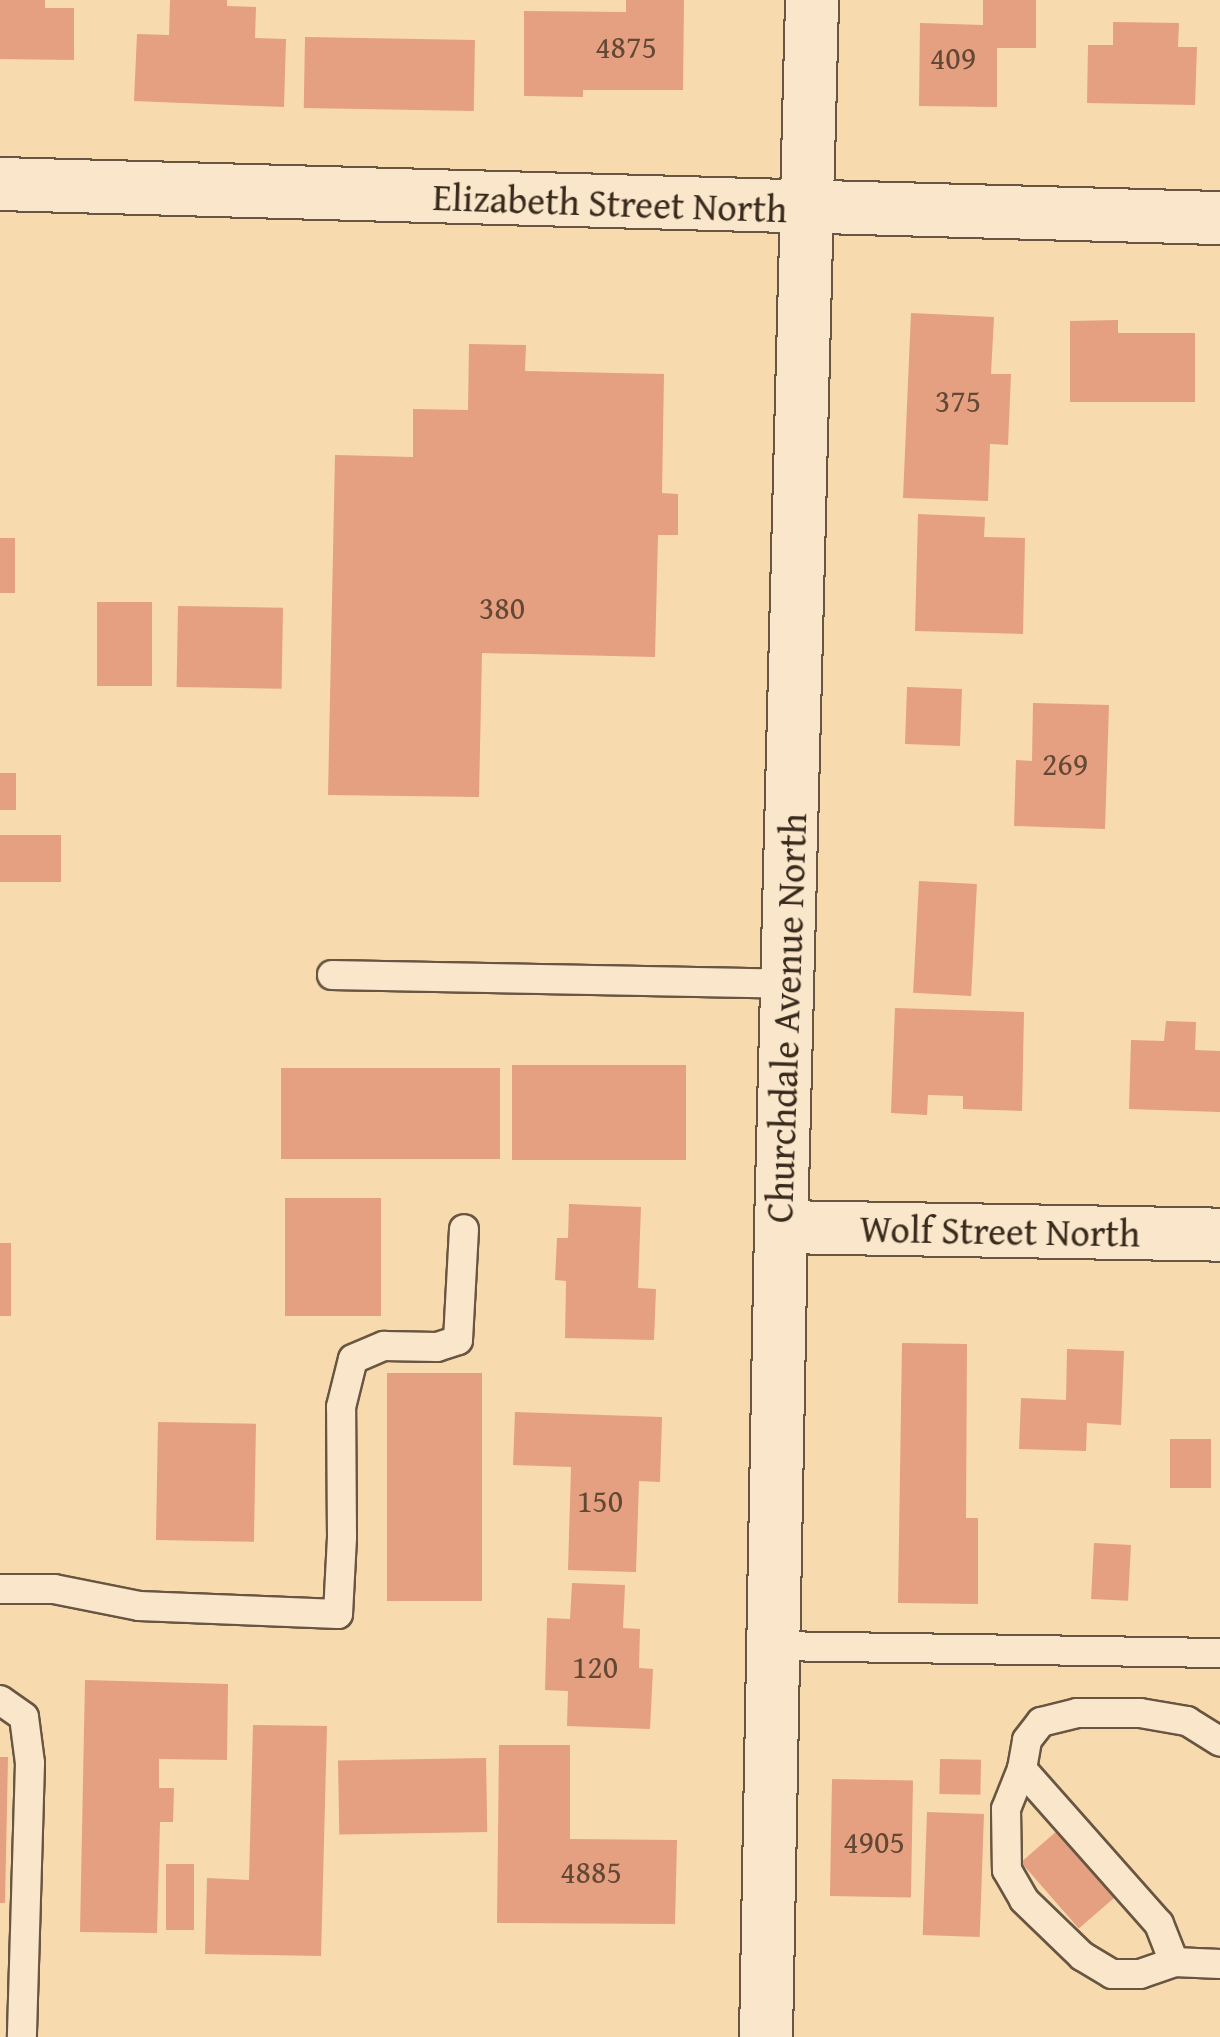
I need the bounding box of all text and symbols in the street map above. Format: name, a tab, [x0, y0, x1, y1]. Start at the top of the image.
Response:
house number: 4875	[595, 28, 657, 66]
house number: 409	[930, 39, 976, 77]
street label: Elizabeth Street North	[432, 174, 788, 232]
house number: 375	[935, 382, 981, 420]
house number: 380	[479, 589, 525, 627]
house number: 269	[1042, 745, 1088, 783]
street label: Churchdale Avenue North	[756, 812, 816, 1224]
street label: Wolf Street North	[859, 1206, 1141, 1256]
house number: 150	[577, 1482, 623, 1520]
house number: 120	[572, 1648, 618, 1686]
house number: 4905	[843, 1823, 905, 1861]
house number: 4885	[560, 1853, 622, 1891]

